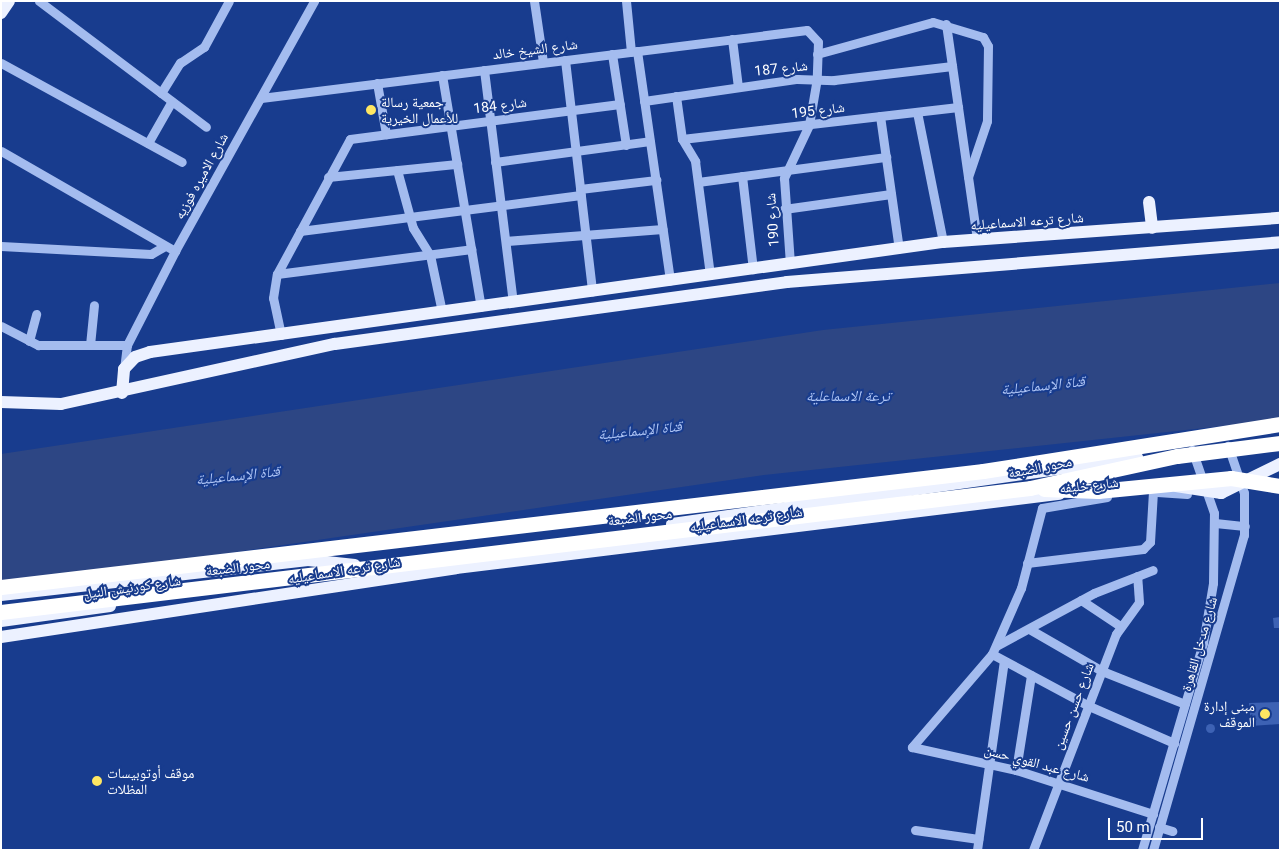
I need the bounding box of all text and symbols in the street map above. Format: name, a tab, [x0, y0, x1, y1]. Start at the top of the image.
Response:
street label: شارع الشيخ خالد	[492, 35, 578, 63]
street label: شارع 187	[753, 57, 809, 79]
street label: شارع 184	[472, 93, 528, 117]
place label: جمعية رسالة للأعمال الخيرية	[381, 94, 458, 126]
street label: شارع 195	[790, 98, 846, 122]
marker: جمعية رسالة للأعمال الخيرية	[365, 104, 377, 116]
street label: شارع الاميره فوزيه	[170, 130, 232, 222]
street label: شارع 190	[762, 193, 782, 247]
street label: شارع ترعه الاسماعيليه	[970, 209, 1084, 233]
water label: قناة الإسماعيلية	[1000, 373, 1086, 399]
water label: ترعة الاسماعلية	[806, 388, 890, 406]
water label: قناة الإسماعيلية	[597, 418, 683, 444]
street label: محور الضبعة	[1007, 453, 1073, 481]
water label: قناة الإسماعيلية	[195, 463, 281, 489]
street label: شارع خليفه	[1059, 474, 1119, 496]
street label: شارع ترعه الاسماعيليه	[689, 503, 803, 535]
street label: محور الضبعة	[607, 505, 673, 529]
street label: شارع ترعه الاسماعيليه	[287, 553, 401, 587]
street label: محور الضبعة	[205, 555, 271, 579]
street label: شارع كورنيش النيل	[82, 572, 182, 602]
street label: شارع مدخل القاهرة	[1177, 595, 1221, 693]
street label: شارع حسن حسين	[1049, 660, 1097, 752]
place label: مبنى إدارة الموقف	[1204, 698, 1255, 730]
marker: مبنى إدارة الموقف	[1259, 708, 1271, 720]
street label: شارع عبد القوي حسن	[983, 741, 1091, 785]
place label: موقف أوتوبيسات المظلات	[107, 765, 194, 798]
marker: موقف أوتوبيسات المظلات	[91, 775, 103, 787]
scale bar	[1111, 808, 1206, 840]
text: 50 m	[1116, 818, 1150, 836]

